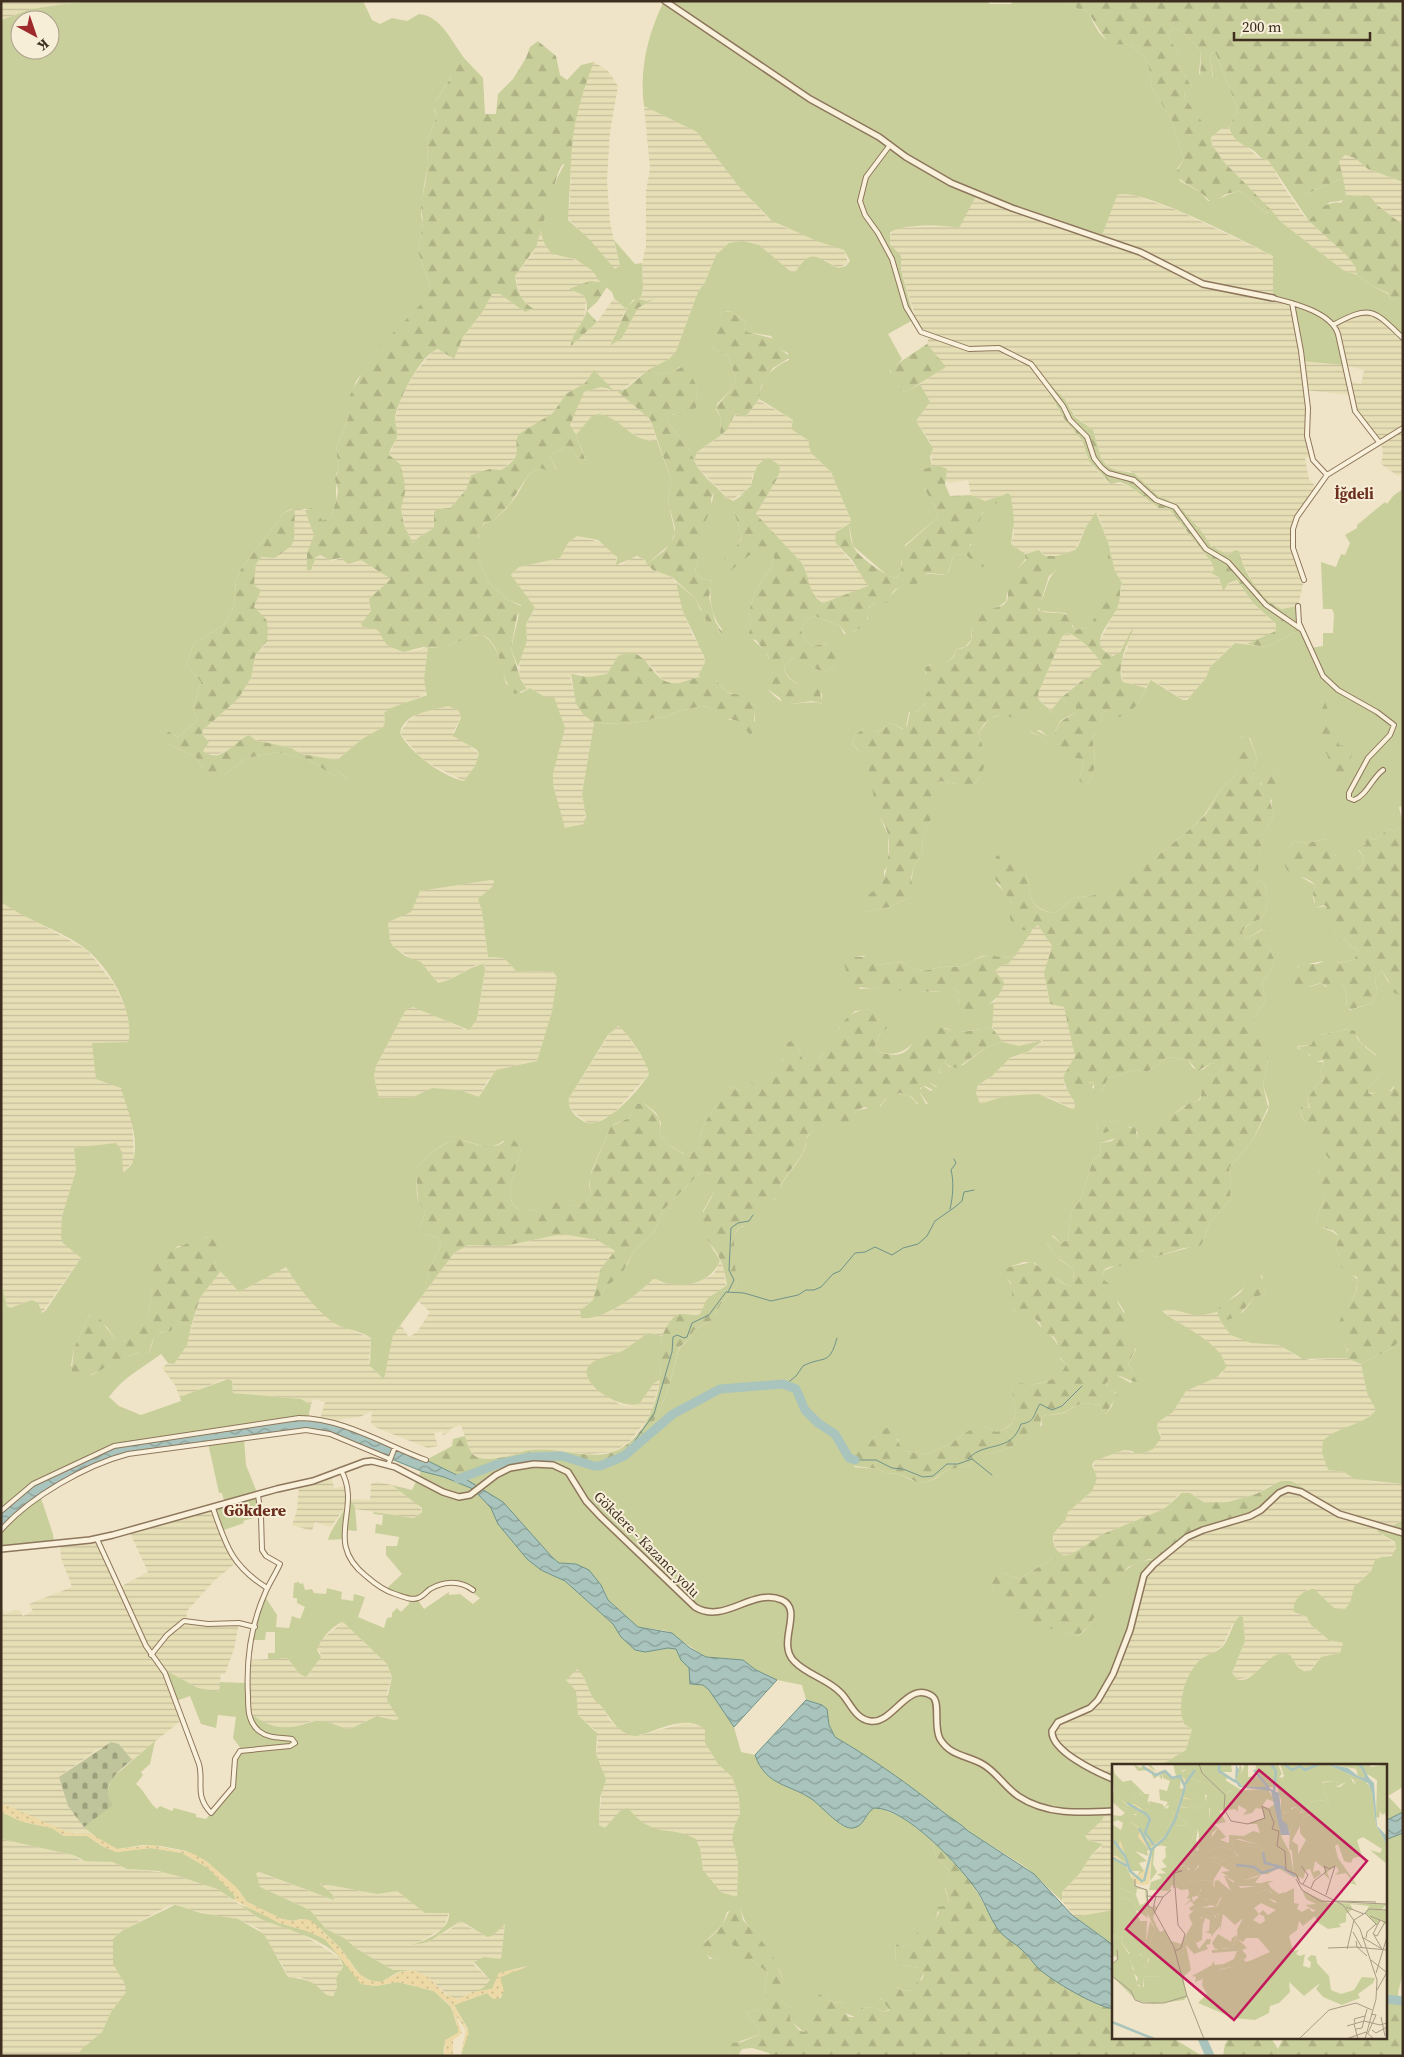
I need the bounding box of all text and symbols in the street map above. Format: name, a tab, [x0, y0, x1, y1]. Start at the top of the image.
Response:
north arrow	[10, 10, 60, 60]
scale bar	[1234, 10, 1370, 42]
text: 200 m	[1242, 16, 1282, 37]
text: K	[33, 34, 54, 56]
district label: İğdeli	[1334, 483, 1374, 504]
street label: Gökdere - Kazancı yolu	[590, 1487, 704, 1601]
district label: Gökdere	[224, 1499, 286, 1521]
inset map	[1112, 1764, 1386, 2040]

